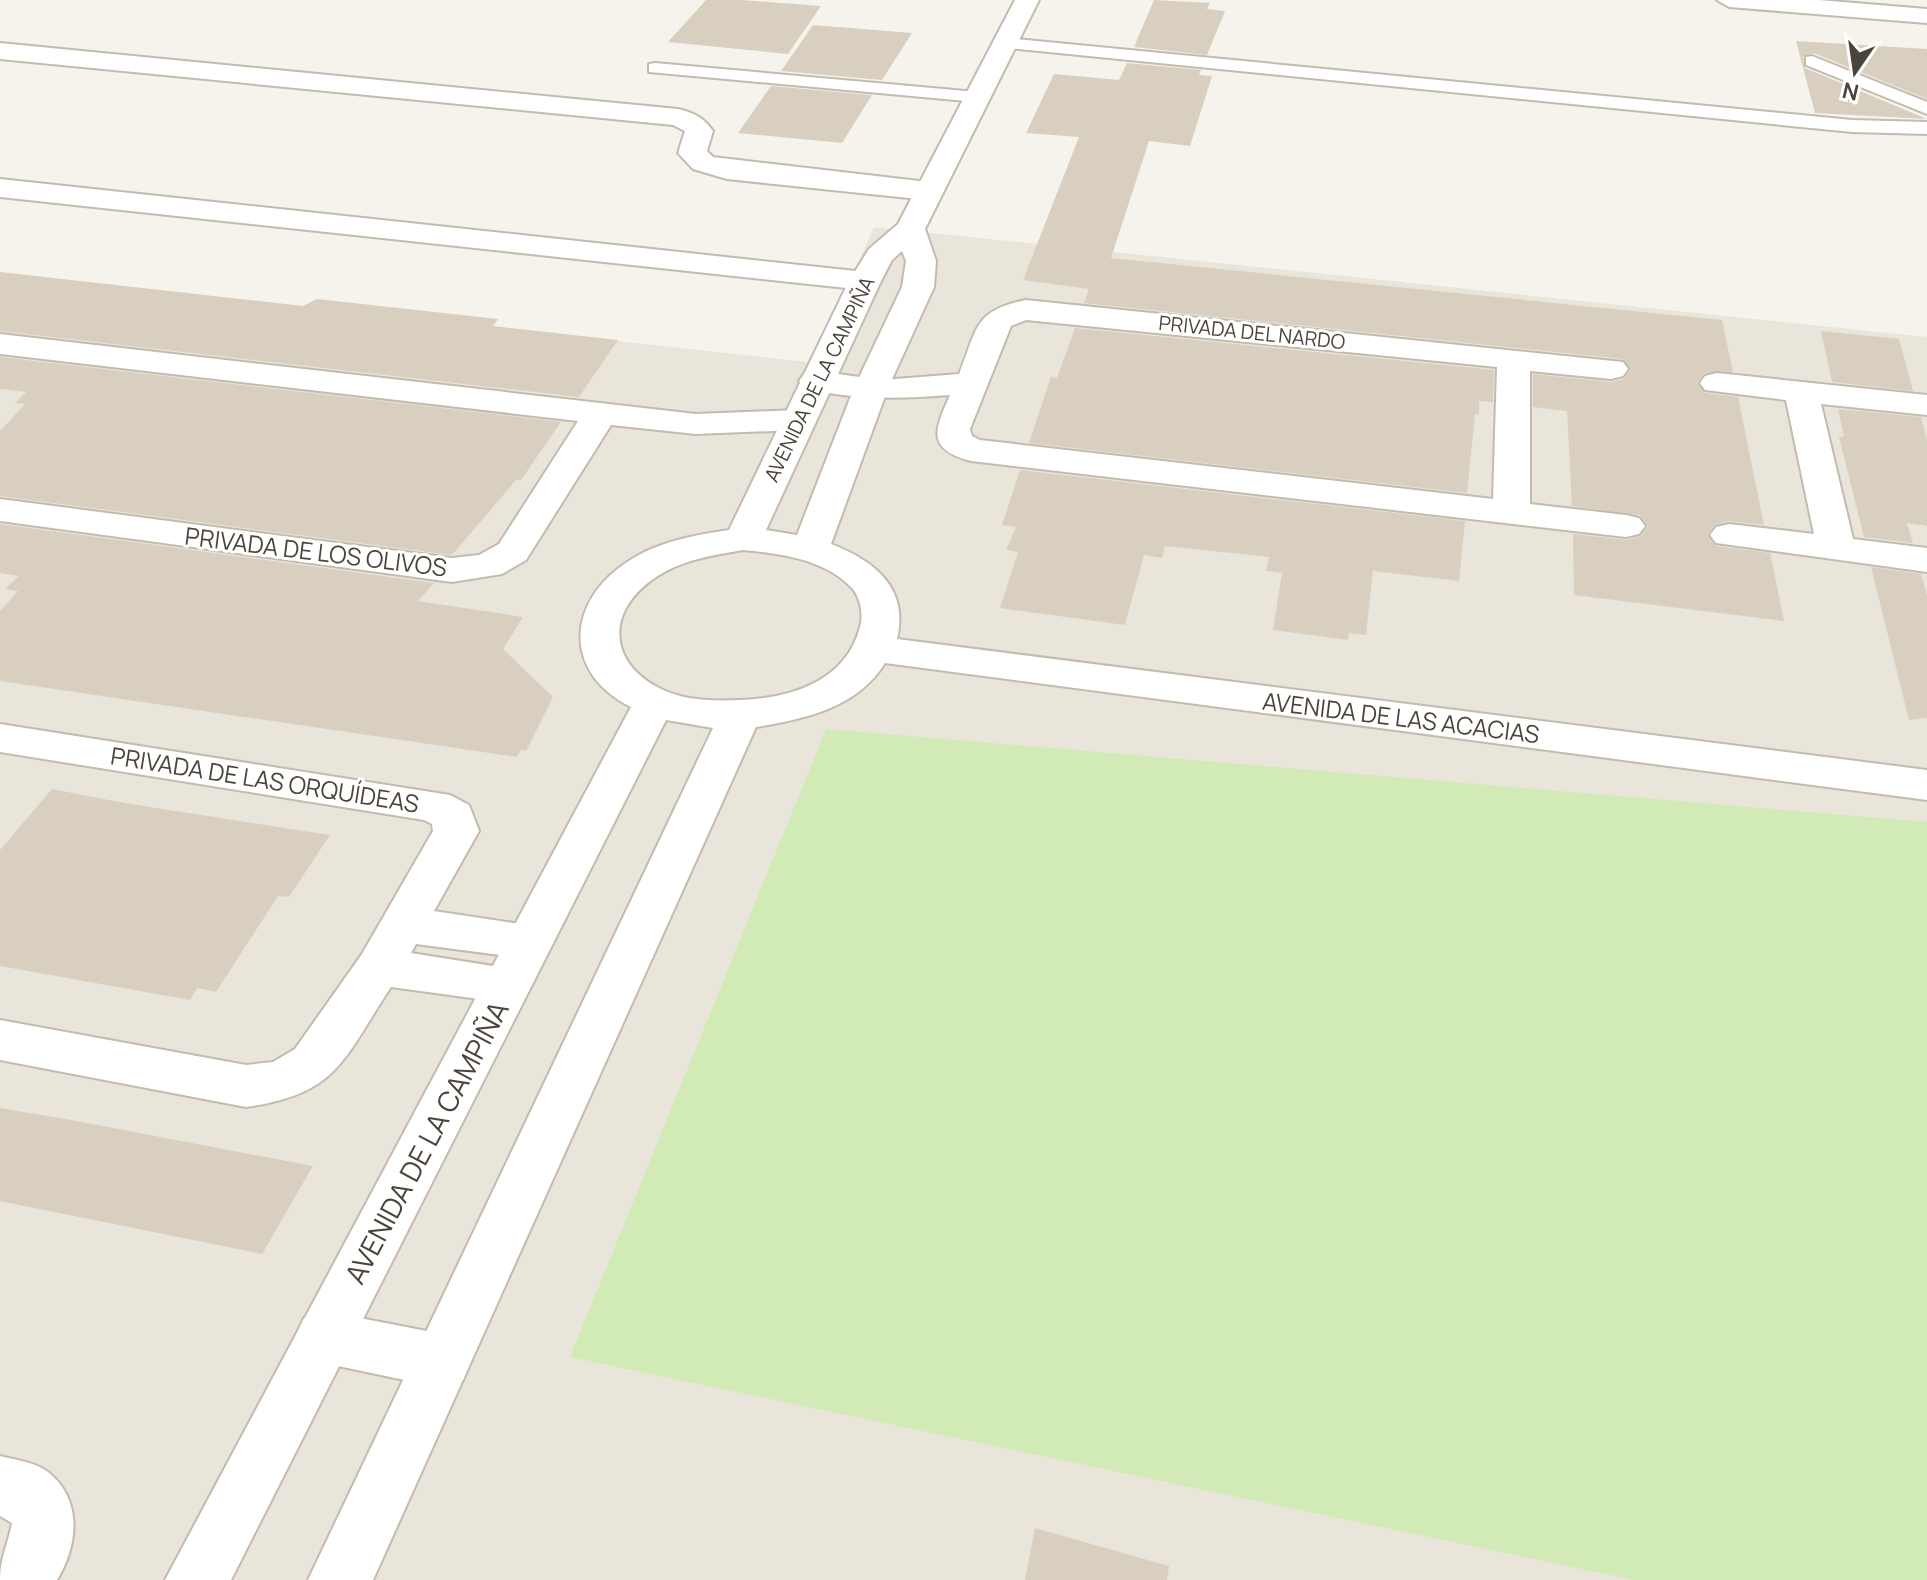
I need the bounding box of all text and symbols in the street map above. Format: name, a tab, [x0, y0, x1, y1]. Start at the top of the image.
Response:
north arrow	[1815, 32, 1895, 112]
text: N	[1839, 75, 1862, 108]
street label: AVENIDA DE LA CAMPIÑA	[758, 272, 881, 486]
street label: PRIVADA DEL NARDO	[1157, 309, 1347, 355]
street label: PRIVADA DE LOS OLIVOS	[183, 519, 449, 583]
street label: AVENIDA DE LAS ACACIAS	[1261, 684, 1541, 750]
street label: PRIVADA DE LAS ORQUÍDEAS	[108, 738, 422, 820]
street label: AVENIDA DE LA CAMPIÑA	[335, 994, 517, 1290]

